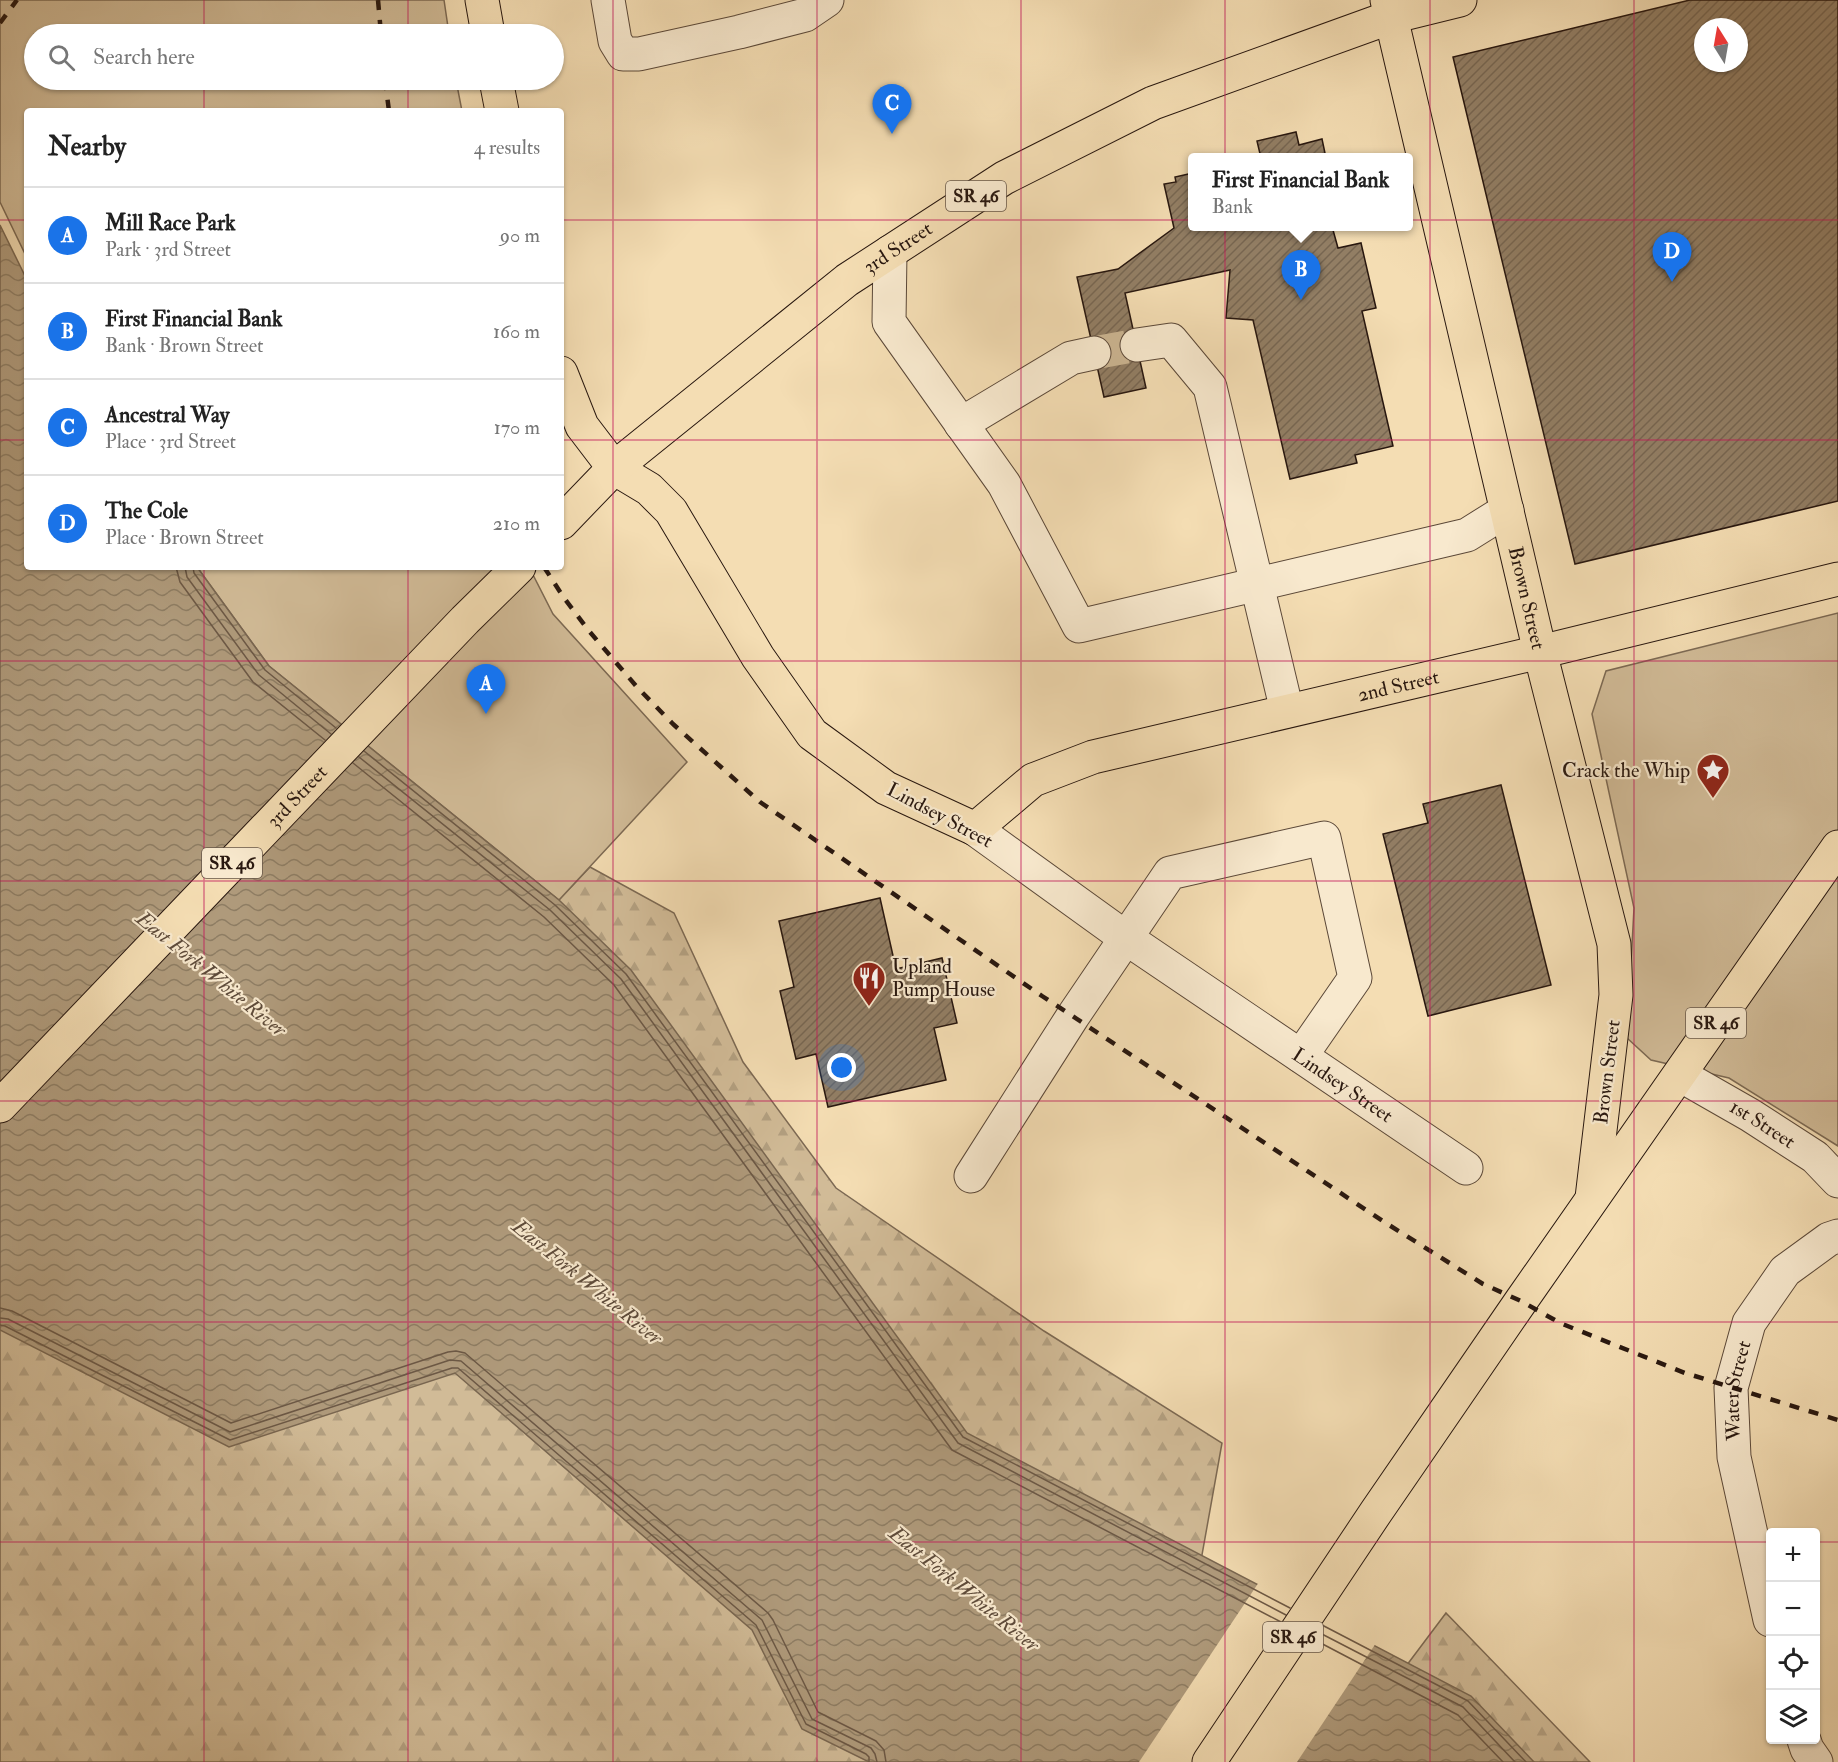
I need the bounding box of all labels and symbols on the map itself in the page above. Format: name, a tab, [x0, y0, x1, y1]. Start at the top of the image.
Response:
north arrow	[1694, 18, 1748, 72]
pin: C	[872, 84, 912, 134]
road number: SR 46	[946, 181, 1006, 211]
street label: 3rd Street	[858, 215, 937, 279]
pin: D	[1652, 232, 1692, 282]
pin: B	[1282, 250, 1320, 300]
street label: Brown Street	[1503, 544, 1552, 652]
pin: A	[466, 664, 506, 714]
street label: 2nd Street	[1355, 664, 1442, 707]
place icon: Crack the Whip	[1695, 752, 1731, 799]
place label: Crack the Whip	[1562, 758, 1690, 784]
street label: 3rd Street	[261, 759, 333, 833]
street label: Lindsey Street	[883, 777, 998, 854]
road number: SR 46	[202, 848, 262, 878]
water label: East Fork White River	[129, 904, 293, 1044]
place label: Upland Pump House	[892, 954, 995, 1003]
restaurant icon: Upland Pump House	[851, 960, 887, 1007]
road number: SR 46	[1686, 1008, 1746, 1038]
street label: Brown Street	[1588, 1018, 1626, 1126]
street label: Lindsey Street	[1288, 1042, 1398, 1128]
your location	[827, 1053, 856, 1082]
street label: 1st Street	[1725, 1094, 1801, 1154]
water label: East Fork White River	[505, 1212, 669, 1352]
street label: Water Street	[1718, 1337, 1756, 1442]
water label: East Fork White River	[882, 1519, 1046, 1659]
road number: SR 46	[1263, 1622, 1323, 1652]

